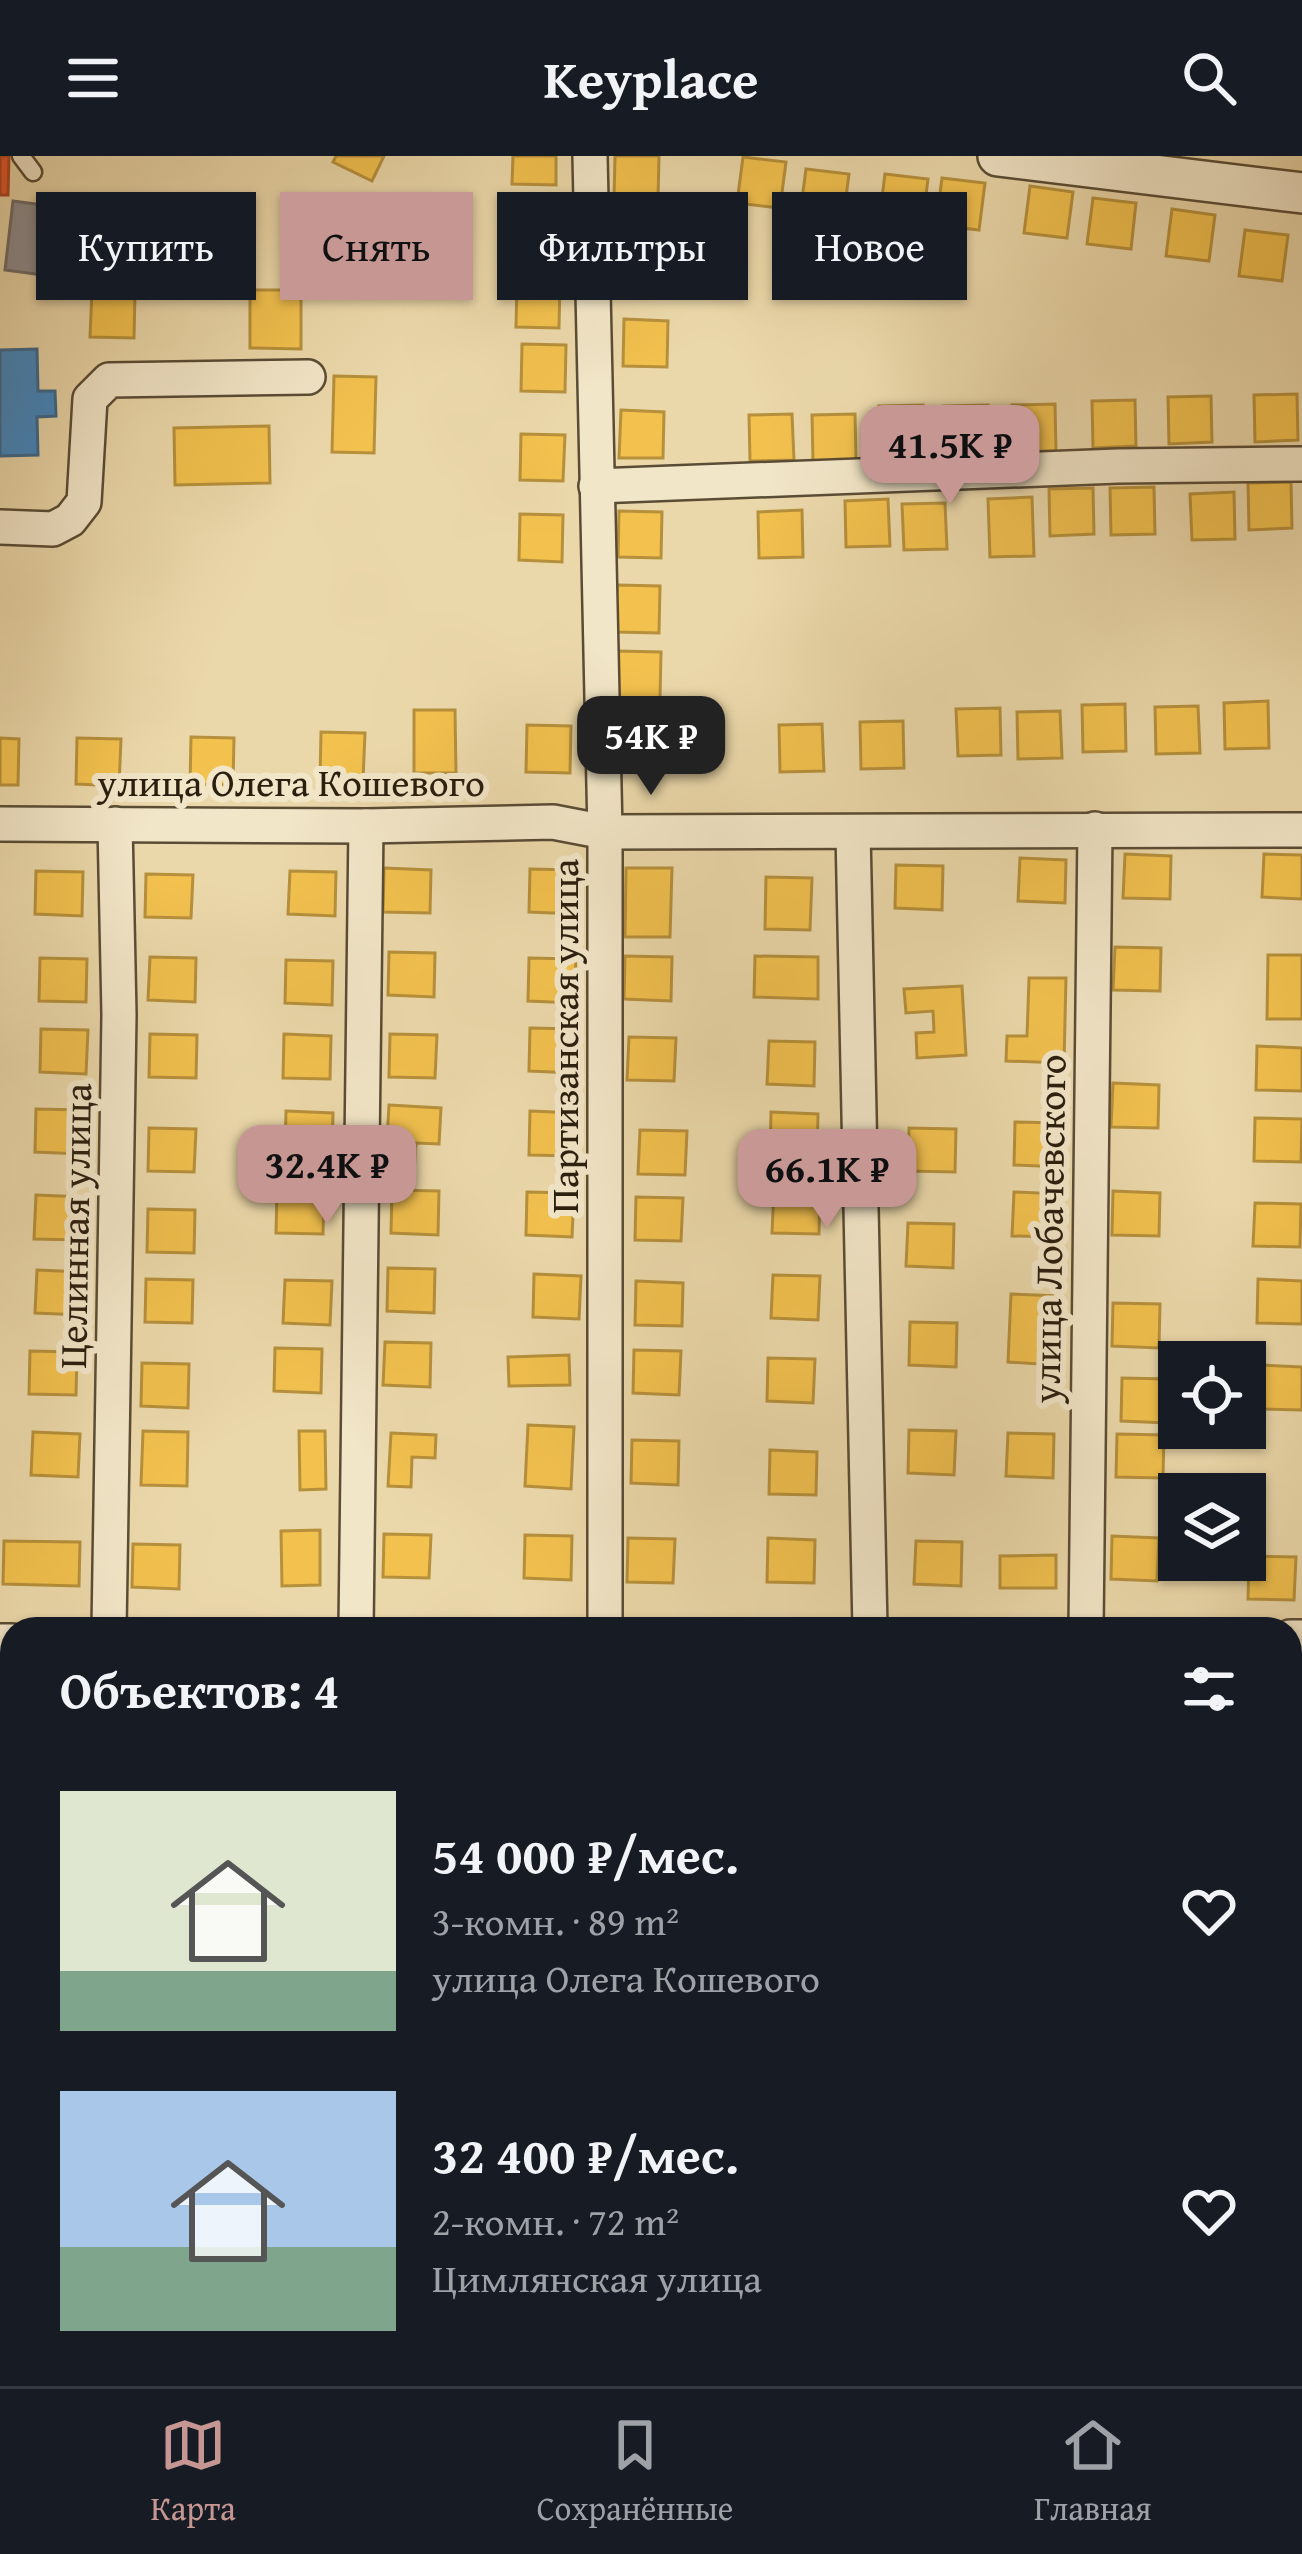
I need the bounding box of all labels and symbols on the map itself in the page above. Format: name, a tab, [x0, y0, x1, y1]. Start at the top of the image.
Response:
pin: 41.5K ₽	[839, 405, 1061, 507]
pin: 54K ₽	[567, 696, 735, 798]
street label: улица Олега Кошевого	[96, 753, 485, 810]
street label: Партизанская улица	[535, 858, 592, 1213]
street label: улица Лобачевского	[1016, 1054, 1080, 1405]
street label: Целинная улица	[43, 1082, 105, 1369]
pin: 32.4K ₽	[216, 1125, 438, 1227]
pin: 66.1K ₽	[716, 1129, 938, 1231]

